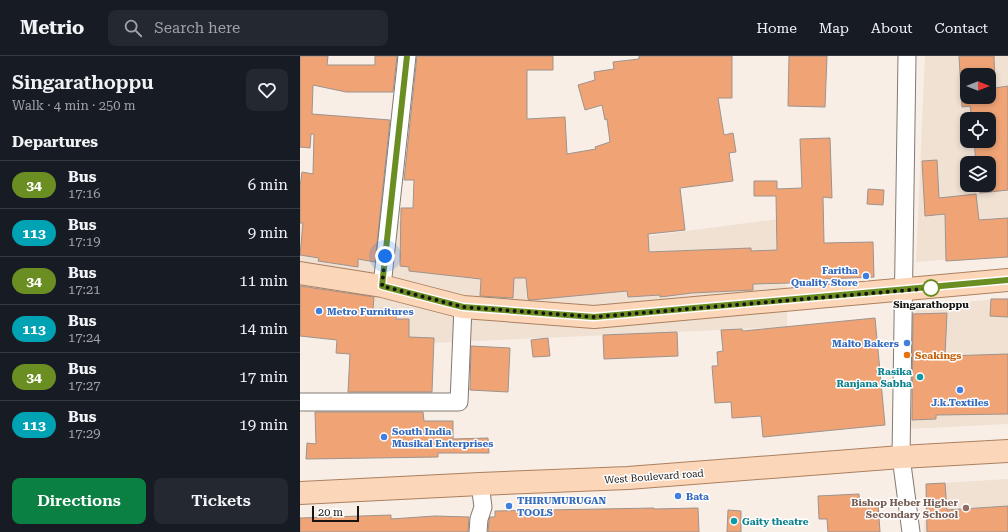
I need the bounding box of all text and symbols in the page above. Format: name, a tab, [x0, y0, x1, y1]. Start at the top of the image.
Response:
search box	[108, 10, 388, 46]
text: Metrio	[20, 16, 84, 39]
icon: search	[122, 17, 144, 39]
text: Search here	[154, 19, 240, 37]
text: Home	[756, 20, 797, 36]
text: Map	[819, 20, 849, 36]
text: About	[871, 20, 913, 36]
text: Contact	[935, 20, 988, 36]
north arrow	[960, 68, 996, 104]
map controls	[960, 68, 996, 192]
button: heart	[246, 69, 288, 111]
text: Singarathoppu	[12, 71, 153, 94]
text: Walk · 4 min · 250 m	[12, 98, 136, 113]
button: locate	[960, 112, 996, 148]
text: Departures	[12, 133, 98, 151]
button: layers	[960, 156, 996, 192]
text: Bus	[68, 168, 96, 186]
text: 6 min	[248, 176, 288, 194]
text: 34	[26, 177, 42, 193]
text: 17:16	[68, 186, 100, 201]
text: Bus	[68, 216, 96, 234]
text: 9 min	[248, 224, 288, 242]
text: 113	[22, 225, 46, 241]
text: 17:19	[68, 234, 100, 249]
your location	[375, 246, 395, 266]
text: Bus	[68, 264, 96, 282]
place label: Faritha Quality Store	[791, 265, 858, 288]
marker: Faritha Quality Store	[861, 271, 871, 281]
text: 11 min	[239, 272, 288, 290]
text: 34	[26, 273, 42, 289]
marker: Singarathoppu	[922, 279, 940, 297]
text: 17:21	[68, 282, 100, 297]
place label: Singarathoppu	[893, 299, 969, 310]
marker: Metro Furnitures	[314, 306, 324, 316]
place label: Metro Furnitures	[327, 306, 414, 317]
text: Bus	[68, 312, 96, 330]
text: 14 min	[239, 320, 288, 338]
text: 113	[22, 321, 46, 337]
text: 17:24	[68, 330, 100, 345]
place label: Malto Bakers	[832, 338, 899, 349]
marker: Malto Bakers	[902, 338, 912, 348]
marker: Seakings	[902, 350, 912, 360]
place label: Seakings	[915, 350, 961, 361]
text: Bus	[68, 360, 96, 378]
place label: Rasika Ranjana Sabha	[836, 366, 912, 389]
text: 17 min	[239, 368, 288, 386]
text: 34	[26, 369, 42, 385]
marker: Rasika Ranjana Sabha	[915, 372, 925, 382]
text: 17:27	[68, 378, 100, 393]
marker: J.k.Textiles	[955, 385, 965, 395]
place label: J.k.Textiles	[931, 397, 989, 408]
text: Bus	[68, 408, 96, 426]
text: 19 min	[239, 416, 288, 434]
text: 113	[22, 417, 46, 433]
text: 17:29	[68, 426, 100, 441]
place label: South India Musikal Enterprises	[392, 426, 494, 449]
marker: South India Musikal Enterprises	[379, 432, 389, 442]
street label: West Boulevard road	[604, 467, 705, 485]
button: Directions	[12, 478, 146, 524]
button: Tickets	[154, 478, 288, 524]
marker: Bata	[673, 491, 683, 501]
place label: Bata	[686, 491, 709, 502]
place label: THIRUMURUGAN TOOLS	[517, 495, 607, 518]
place label: Bishop Heber Higher Secondary School	[851, 497, 959, 520]
marker: THIRUMURUGAN TOOLS	[504, 501, 514, 511]
marker: Bishop Heber Higher Secondary School	[961, 503, 971, 513]
scale bar	[312, 504, 359, 523]
text: 20 m	[318, 506, 343, 519]
marker: Gaity theatre	[729, 516, 739, 526]
place label: Gaity theatre	[742, 516, 809, 527]

